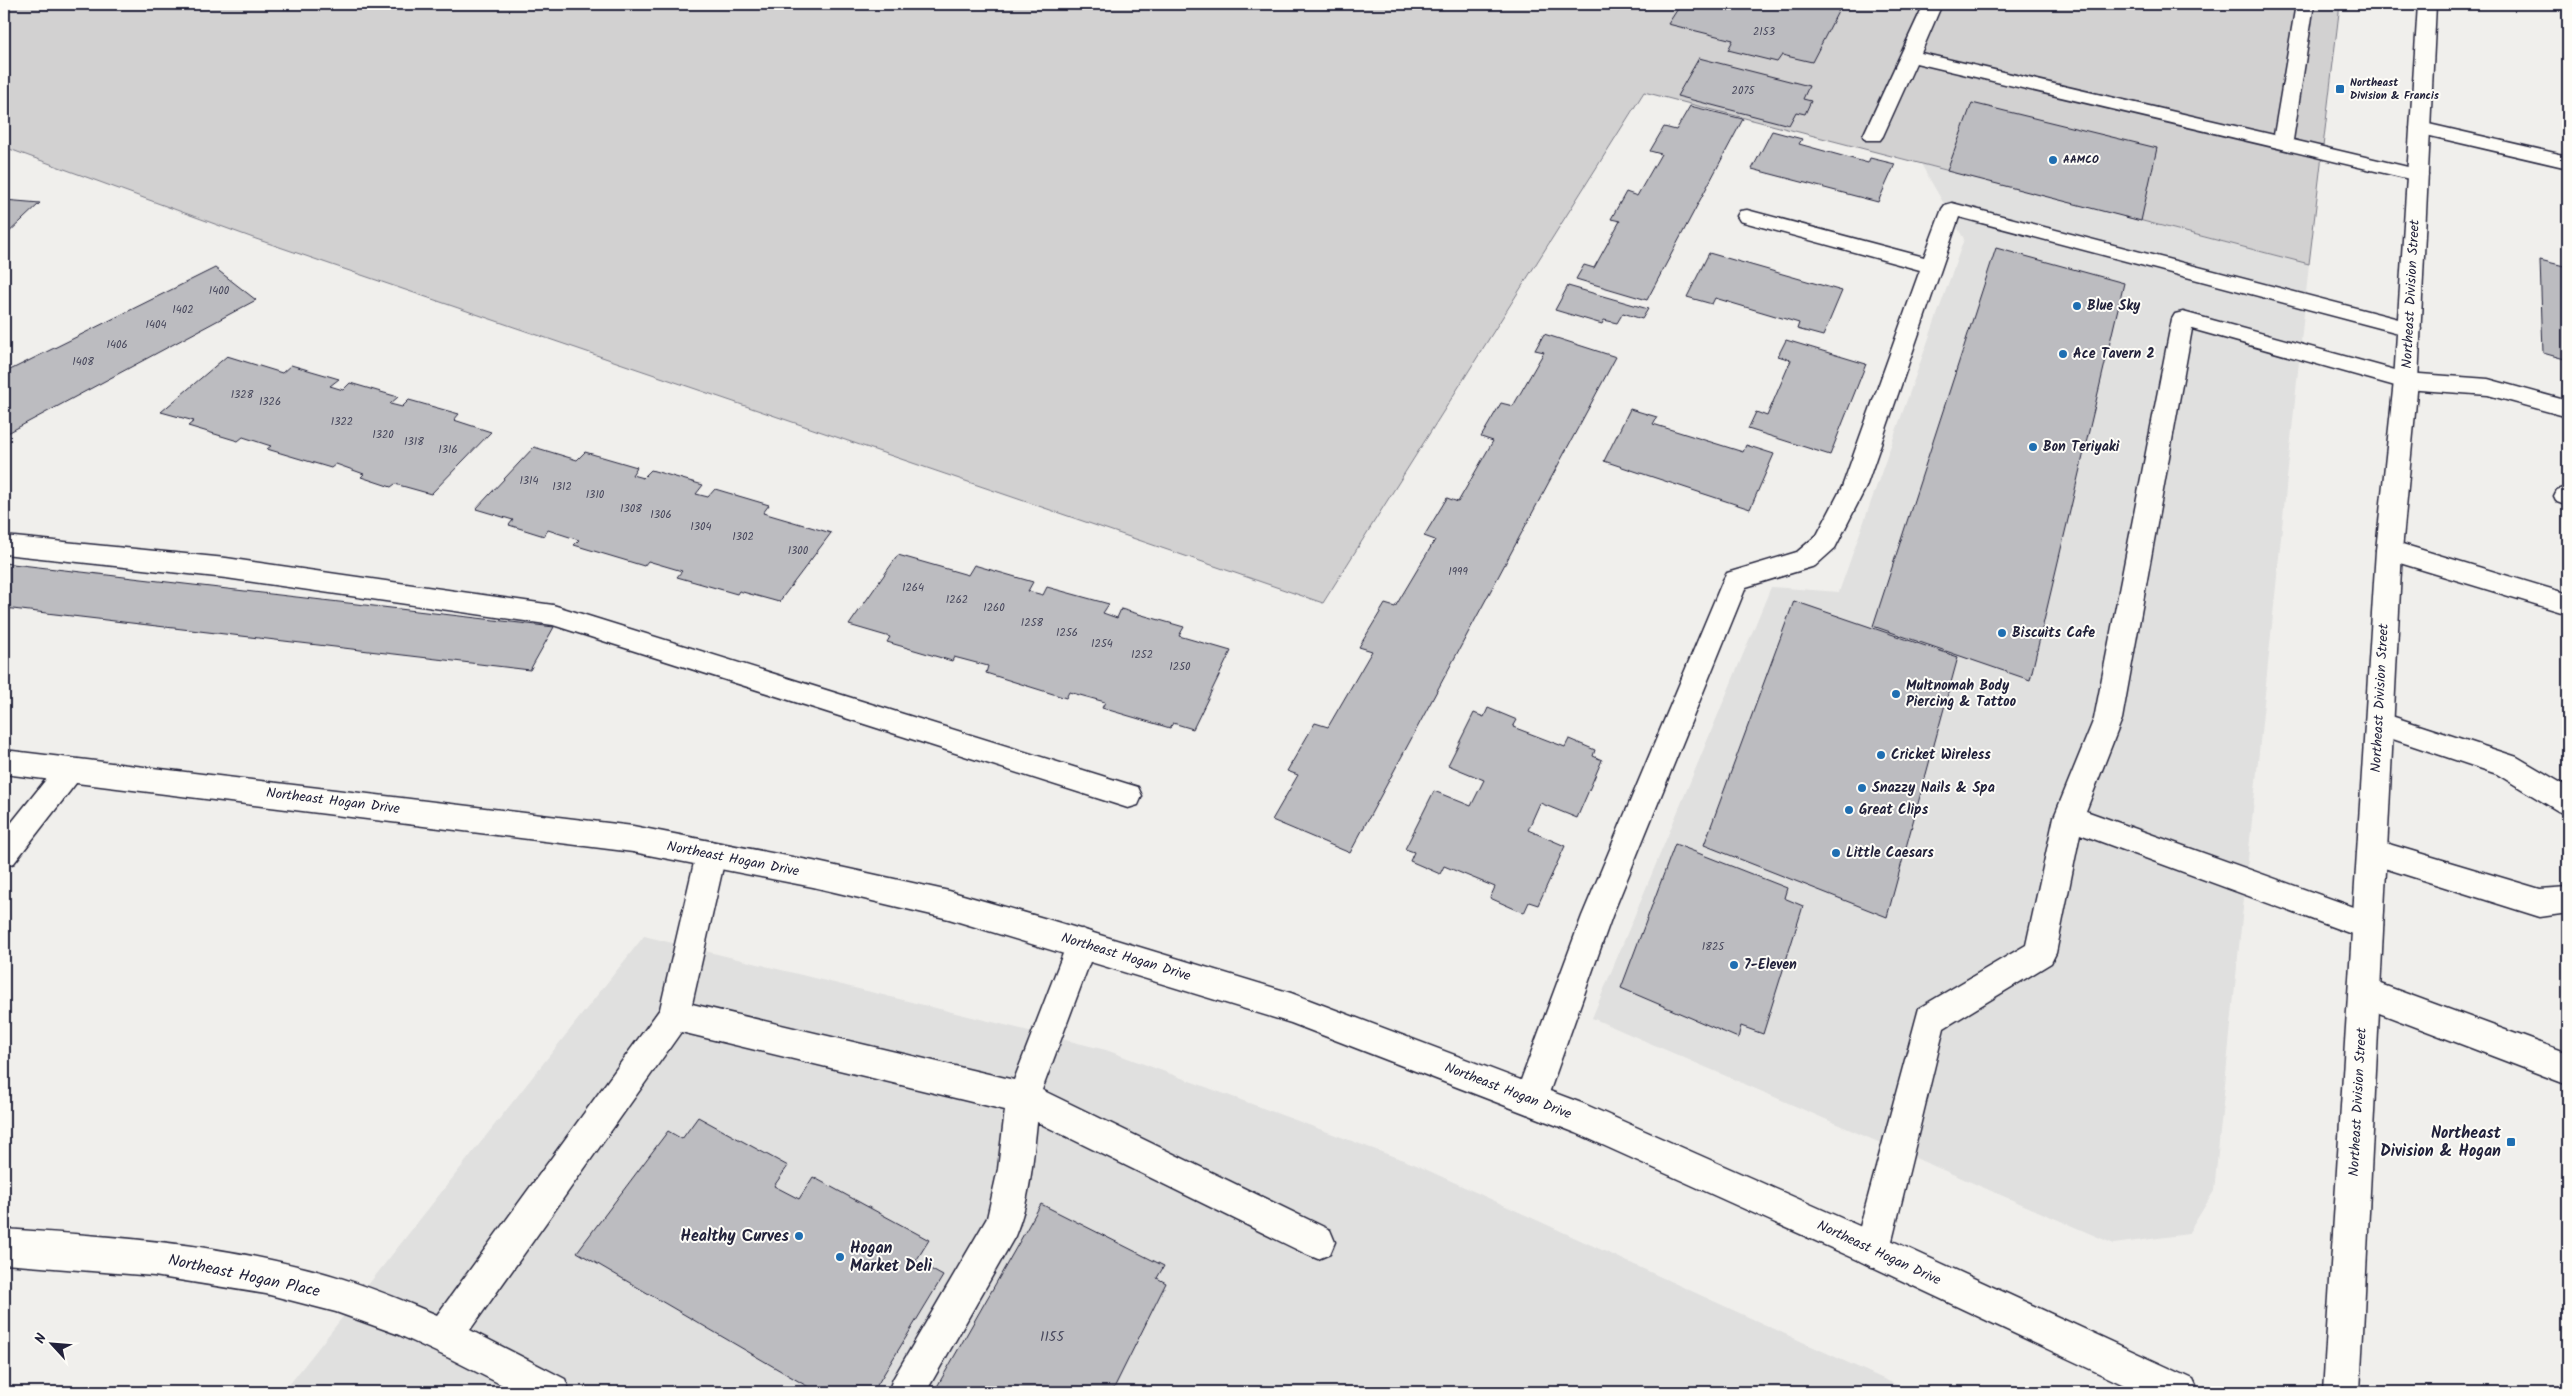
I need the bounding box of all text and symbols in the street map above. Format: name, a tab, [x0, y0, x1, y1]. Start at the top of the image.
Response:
house number: 2153	[1753, 23, 1775, 41]
place label: Northeast Division & Francis	[2350, 74, 2440, 105]
house number: 2075	[1732, 82, 1756, 100]
marker: Northeast Division & Francis	[2334, 83, 2346, 95]
place label: AAMCO	[2063, 151, 2099, 169]
marker: AAMCO	[2047, 154, 2059, 166]
street label: Northeast Division Street	[2396, 218, 2426, 369]
house number: 1400	[209, 282, 230, 300]
place label: Blue Sky	[2087, 295, 2141, 317]
marker: Blue Sky	[2071, 300, 2083, 312]
house number: 1402	[172, 301, 194, 319]
house number: 1404	[145, 316, 167, 334]
house number: 1406	[106, 336, 128, 354]
place label: Ace Tavern 2	[2073, 343, 2155, 365]
marker: Ace Tavern 2	[2057, 348, 2069, 360]
house number: 1408	[72, 353, 94, 371]
house number: 1328	[231, 386, 254, 404]
house number: 1326	[259, 393, 281, 411]
house number: 1322	[331, 413, 353, 431]
house number: 1320	[372, 426, 394, 444]
house number: 1318	[404, 433, 424, 451]
place label: Bon Teriyaki	[2043, 436, 2120, 458]
house number: 1316	[438, 441, 458, 459]
marker: Bon Teriyaki	[2027, 441, 2039, 453]
house number: 1314	[519, 472, 539, 490]
house number: 1312	[552, 478, 572, 496]
house number: 1310	[586, 486, 605, 504]
house number: 1308	[620, 500, 642, 518]
house number: 1306	[650, 506, 672, 524]
house number: 1304	[690, 518, 712, 536]
house number: 1302	[732, 528, 754, 546]
house number: 1300	[788, 542, 809, 560]
house number: 1999	[1448, 563, 1468, 581]
house number: 1264	[902, 579, 924, 597]
house number: 1262	[946, 591, 968, 609]
house number: 1260	[983, 599, 1005, 617]
house number: 1258	[1021, 614, 1044, 632]
place label: Biscuits Cafe	[2012, 622, 2095, 644]
street label: Northeast Division Street	[2365, 622, 2395, 773]
house number: 1256	[1056, 624, 1078, 642]
marker: Biscuits Cafe	[1996, 627, 2008, 639]
house number: 1254	[1091, 635, 1113, 653]
house number: 1252	[1131, 646, 1153, 664]
house number: 1250	[1169, 658, 1191, 676]
place label: Multnomah Body Piercing & Tattoo	[1906, 675, 2017, 713]
marker: Multnomah Body Piercing & Tattoo	[1890, 688, 1902, 700]
place label: Cricket Wireless	[1891, 744, 1991, 766]
marker: Cricket Wireless	[1875, 749, 1887, 761]
place label: Snazzy Nails & Spa	[1872, 777, 1995, 799]
street label: Northeast Hogan Drive	[265, 782, 402, 820]
marker: Snazzy Nails & Spa	[1856, 782, 1868, 794]
place label: Great Clips	[1859, 799, 1929, 821]
marker: Great Clips	[1843, 804, 1855, 816]
street label: Northeast Hogan Drive	[665, 835, 802, 883]
place label: Little Caesars	[1846, 842, 1934, 864]
marker: Little Caesars	[1830, 847, 1842, 859]
street label: Northeast Hogan Drive	[1058, 927, 1194, 987]
house number: 1825	[1702, 938, 1725, 956]
place label: 7-Eleven	[1744, 954, 1797, 976]
marker: 7-Eleven	[1728, 959, 1740, 971]
street label: Northeast Division Street	[2343, 1026, 2373, 1177]
street label: Northeast Hogan Drive	[1441, 1057, 1575, 1126]
place label: Northeast Division & Hogan	[2380, 1121, 2502, 1164]
marker: Northeast Division & Hogan	[2505, 1136, 2517, 1148]
street label: Northeast Hogan Drive	[1813, 1215, 1945, 1292]
place label: Healthy Сurves	[681, 1224, 790, 1249]
marker: Healthy Сurves	[793, 1230, 805, 1242]
place label: Hogan Market Deli	[850, 1236, 933, 1279]
street label: Northeast Hogan Place	[166, 1248, 322, 1304]
marker: Hogan Market Deli	[834, 1251, 846, 1263]
north arrow	[28, 1318, 78, 1368]
house number: 1155	[1040, 1326, 1065, 1348]
text: N	[29, 1330, 53, 1348]

